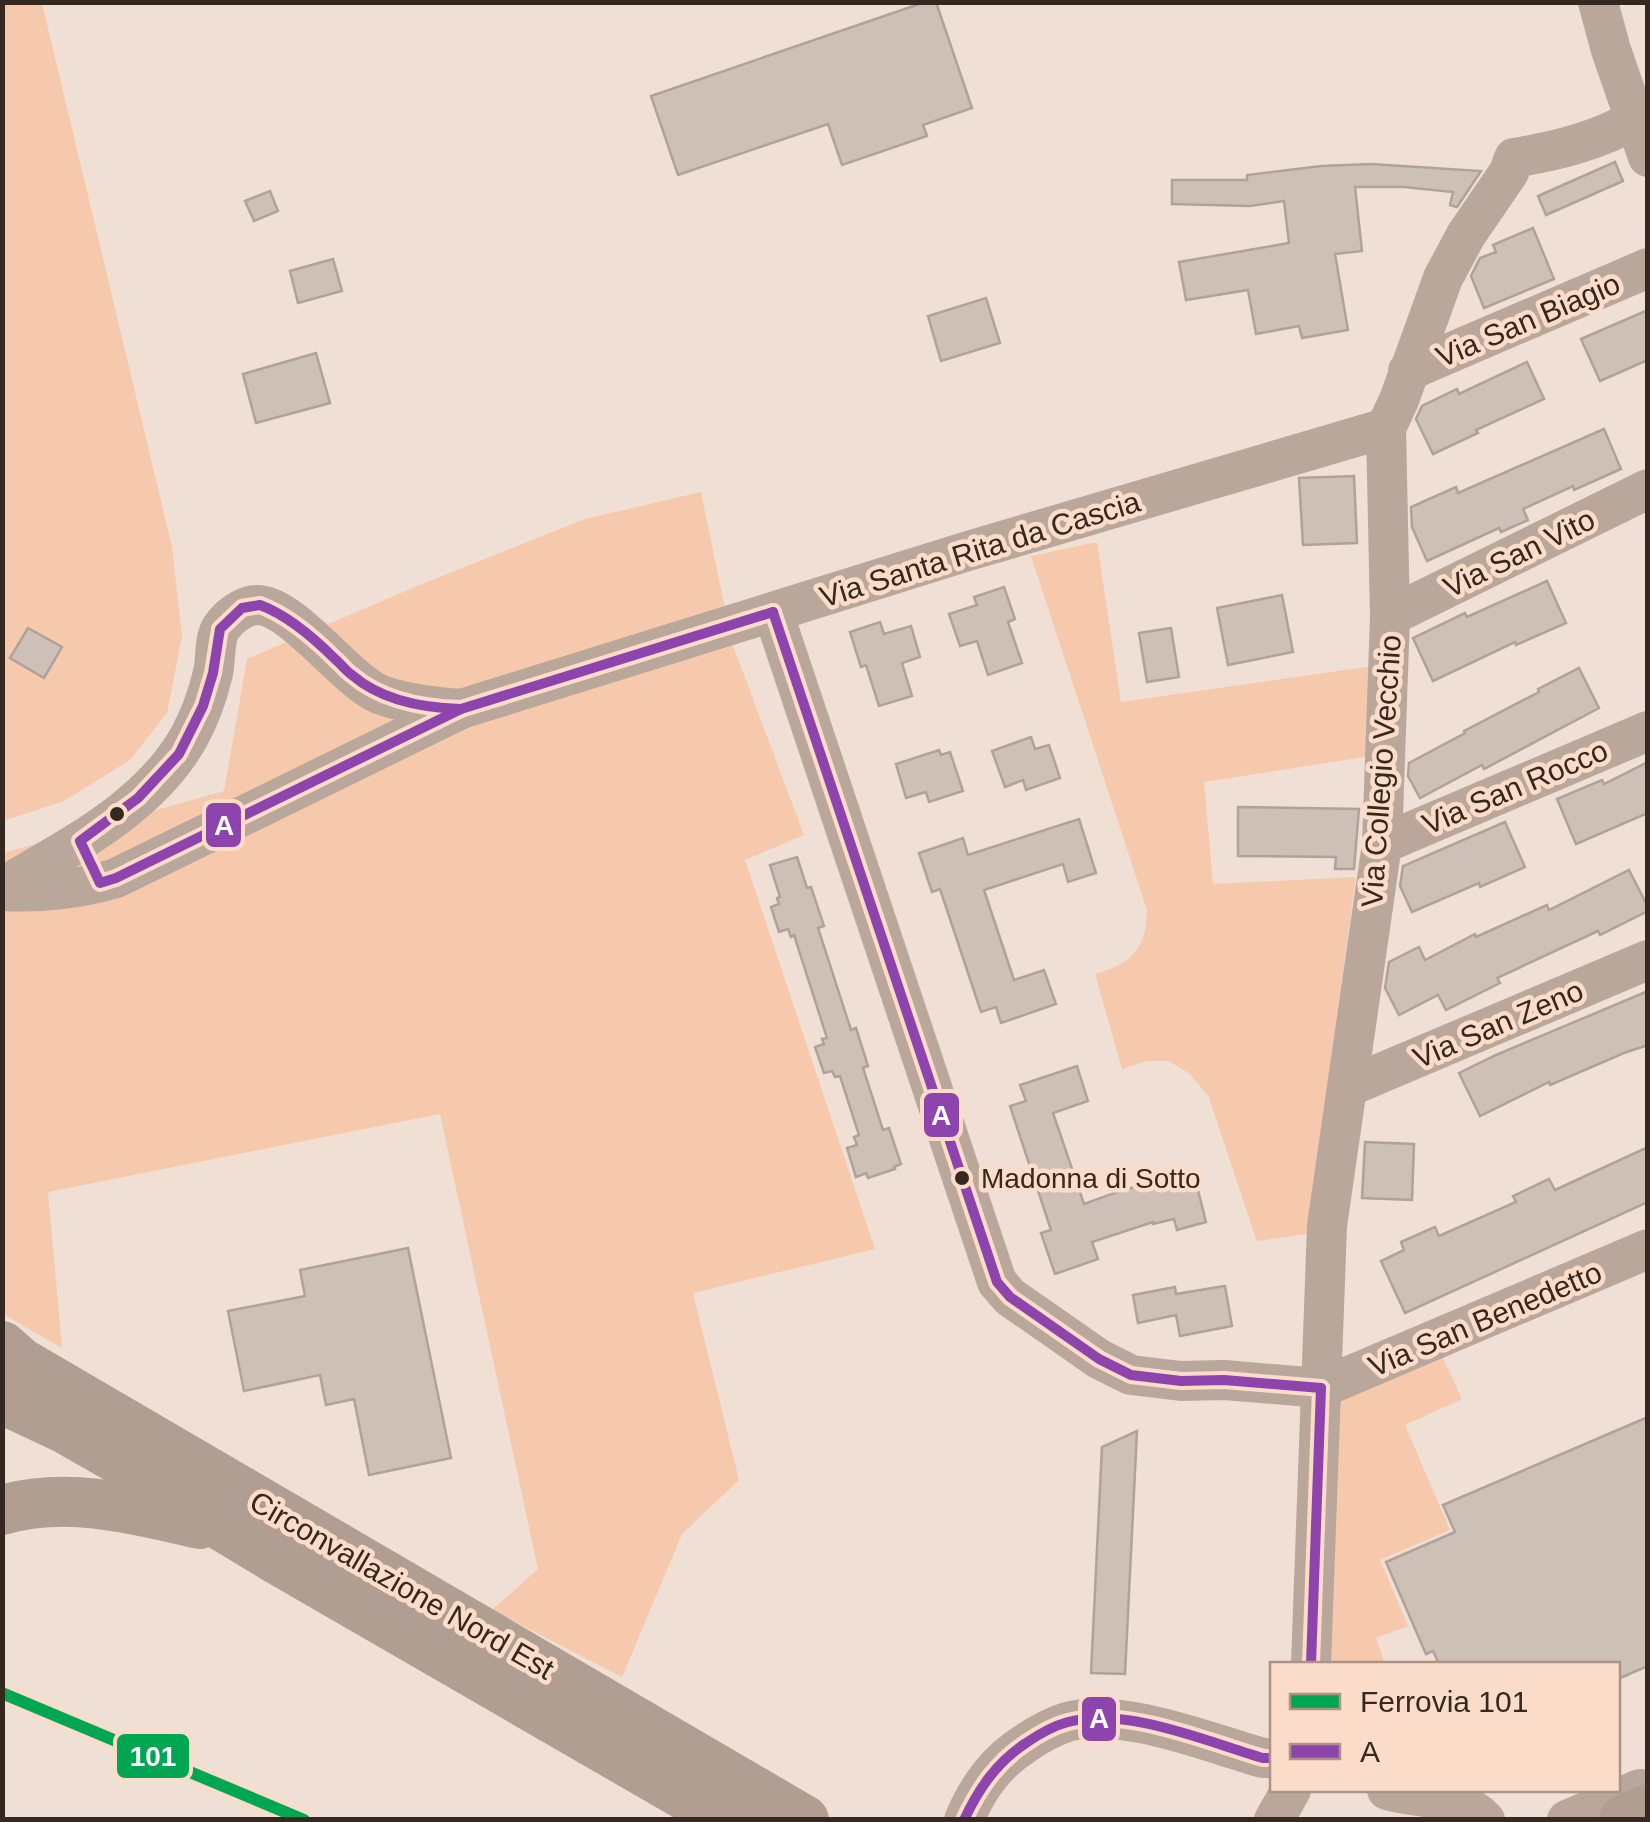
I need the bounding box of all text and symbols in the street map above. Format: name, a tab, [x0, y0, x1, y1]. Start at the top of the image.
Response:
street label: Via San Biagio	[1431, 266, 1625, 374]
street label: Via Santa Rita da Cascia	[816, 484, 1144, 613]
street label: Via San Vito	[1438, 502, 1600, 604]
street label: Via Collegio Vecchio	[1355, 634, 1407, 908]
street label: Via San Rocco	[1417, 733, 1613, 841]
line badge: A	[204, 801, 243, 849]
unlabelled marker	[107, 804, 127, 824]
text: A	[214, 810, 234, 841]
street label: Via San Zeno	[1408, 973, 1588, 1075]
line badge: A	[922, 1091, 961, 1139]
text: A	[931, 1100, 951, 1131]
place label: Madonna di Sotto	[981, 1163, 1201, 1194]
marker: Madonna di Sotto	[952, 1168, 972, 1188]
street label: Via San Benedetto	[1364, 1255, 1606, 1383]
street label: Circonvallazione Nord Est	[244, 1484, 560, 1686]
legend	[1270, 1662, 1620, 1792]
text: Ferrovia 101	[1360, 1685, 1528, 1718]
line badge: A	[1080, 1695, 1118, 1743]
text: A	[1089, 1703, 1109, 1734]
line badge: 101	[115, 1732, 191, 1780]
text: A	[1360, 1735, 1380, 1768]
text: 101	[130, 1741, 176, 1772]

